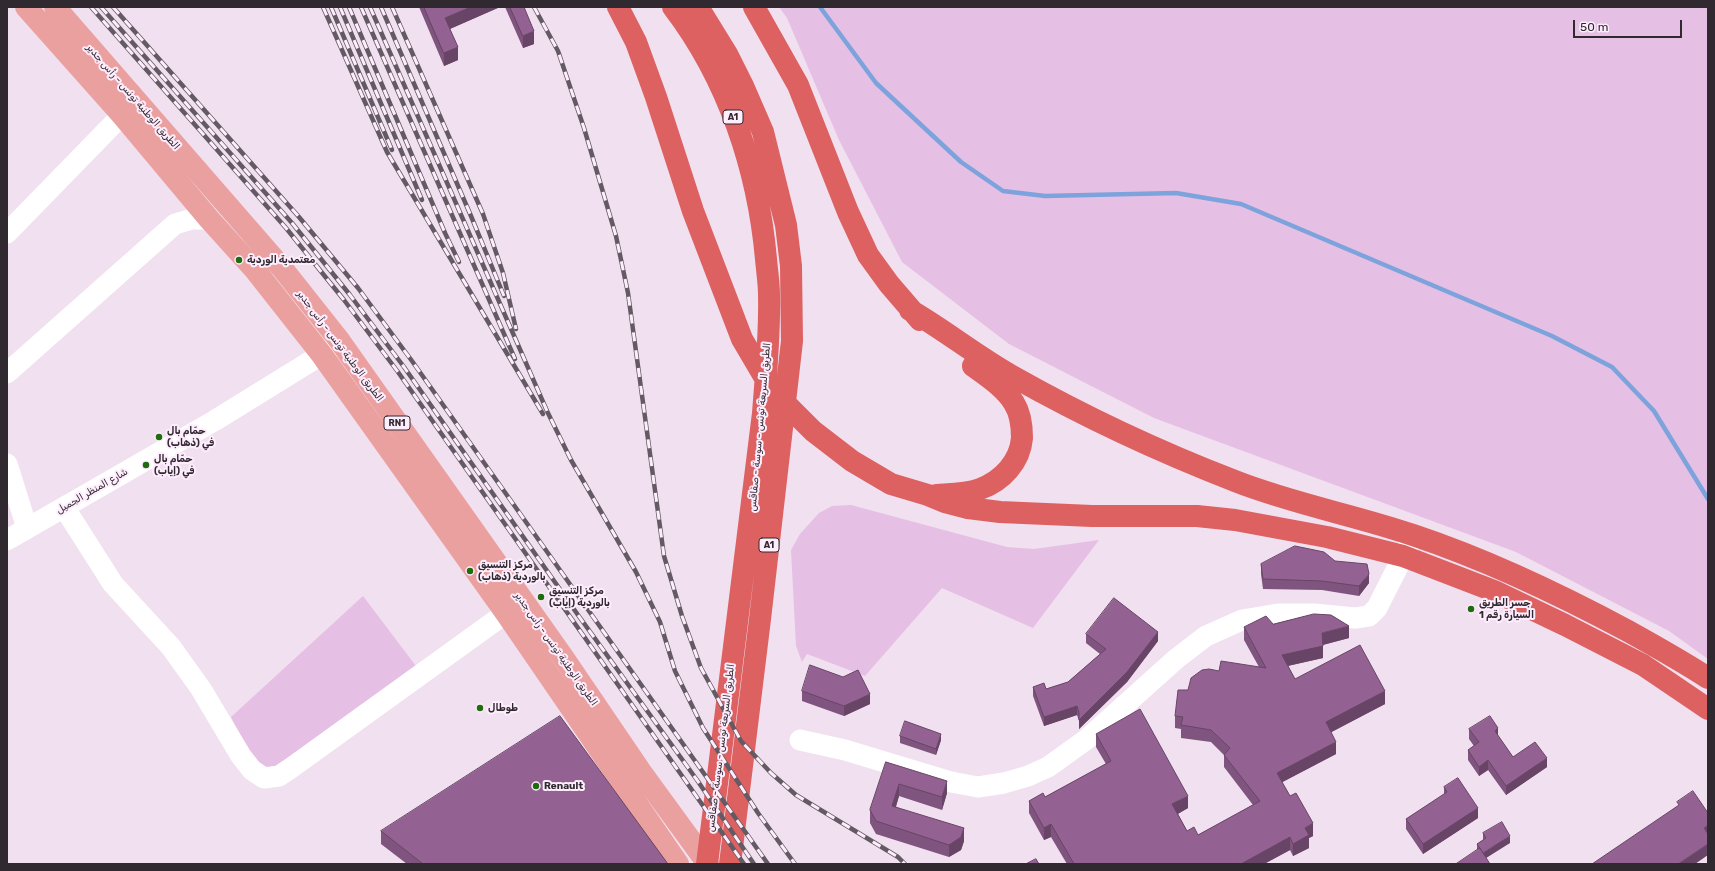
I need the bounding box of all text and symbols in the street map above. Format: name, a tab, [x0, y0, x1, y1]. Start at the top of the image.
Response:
scale bar	[1575, 12, 1684, 38]
text: 50 m	[1580, 20, 1608, 34]
street label: الطريق الوطنية تونس - رأس جدير	[84, 42, 182, 152]
road number: A1	[723, 110, 743, 124]
place label: معتمدية الوردية	[247, 254, 315, 266]
marker: معتمدية الوردية	[234, 255, 244, 265]
street label: الطريق الوطنية تونس - رأس جدير	[294, 288, 386, 404]
street label: الطريق السريعة تونس - سوسة - صفاقس	[747, 342, 773, 512]
road number: RN1	[384, 416, 410, 430]
place label: حمّام بال في (ذهاب)	[167, 425, 214, 448]
marker: حمّام بال في (ذهاب)	[154, 432, 164, 442]
place label: حمّام بال في (إياب)	[154, 453, 194, 476]
marker: حمّام بال في (إياب)	[141, 460, 151, 470]
street label: شارع المنظر الجميل	[54, 466, 130, 516]
road number: A1	[759, 538, 779, 552]
place label: مركز التنسيق بالوردية (ذهاب)	[478, 559, 546, 582]
marker: مركز التنسيق بالوردية (ذهاب)	[465, 566, 475, 576]
place label: مركز التنسيق بالوردية (إياب)	[549, 585, 610, 608]
street label: الطريق الوطنية تونس - رأس جدير	[512, 590, 600, 708]
marker: مركز التنسيق بالوردية (إياب)	[536, 592, 546, 602]
place label: جسر الطريق السيارة رقم 1	[1479, 597, 1534, 620]
marker: جسر الطريق السيارة رقم 1	[1466, 604, 1476, 614]
street label: الطريق السريعة تونس - سوسة - صفاقس	[705, 663, 737, 833]
place label: طوطال	[488, 702, 518, 714]
marker: طوطال	[475, 703, 485, 713]
place label: Renault	[544, 780, 583, 792]
marker: Renault	[531, 781, 541, 791]

